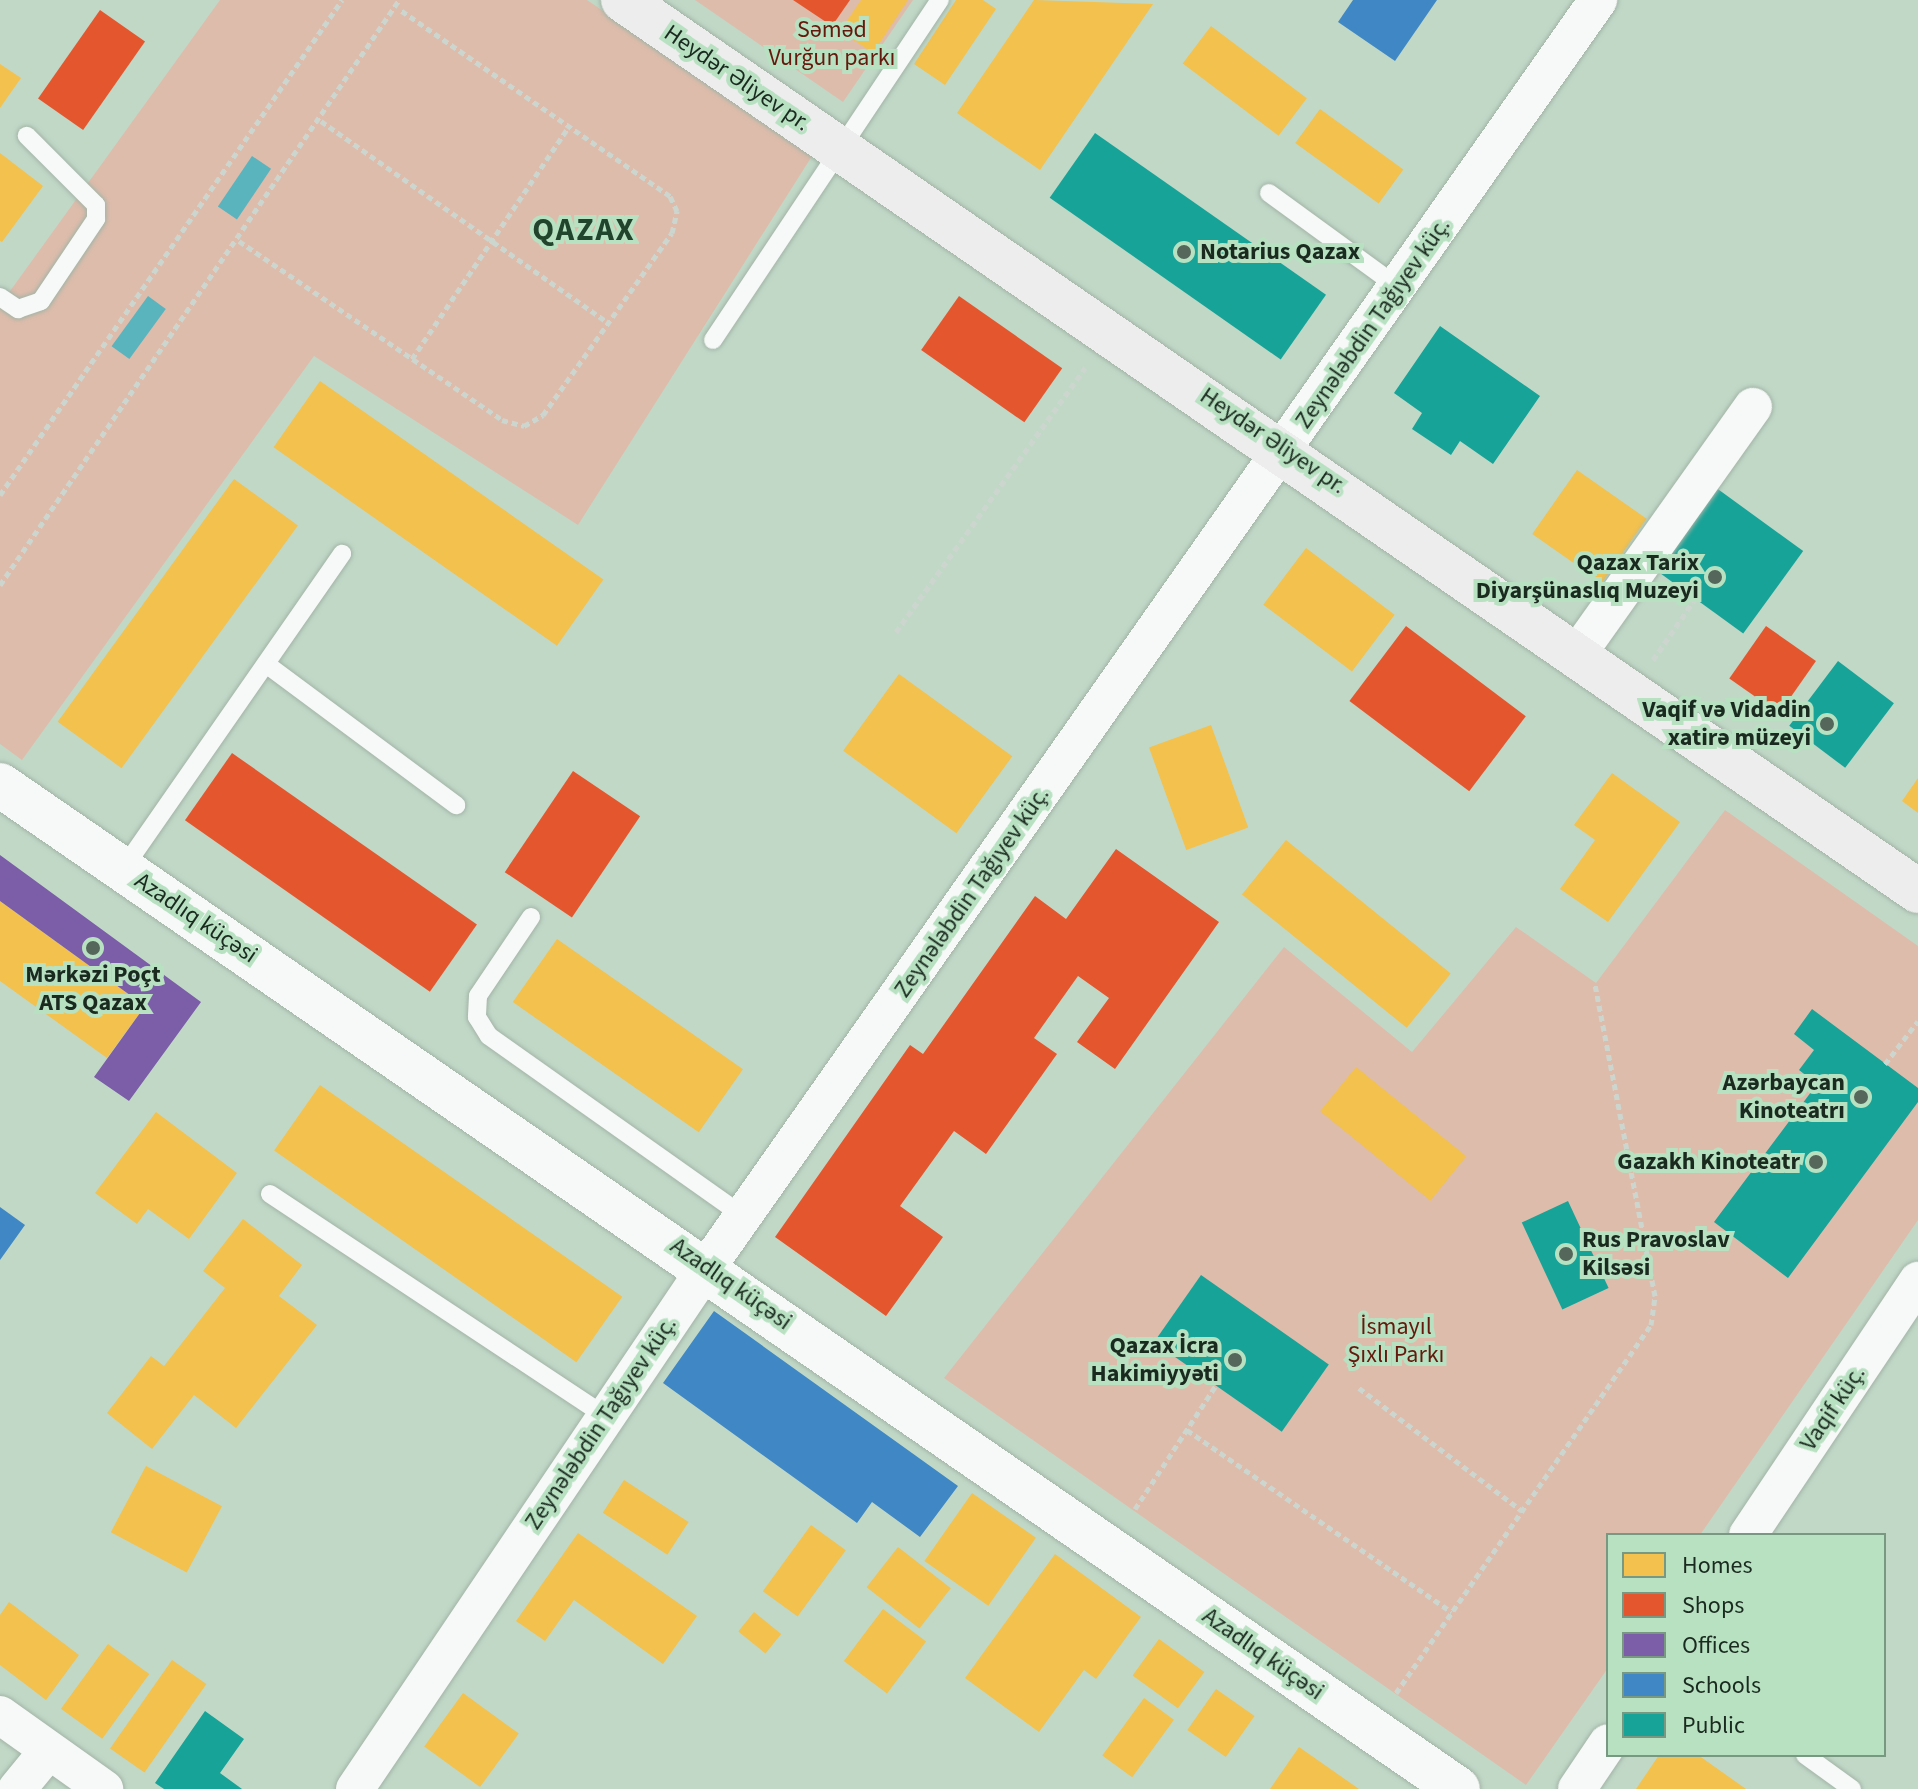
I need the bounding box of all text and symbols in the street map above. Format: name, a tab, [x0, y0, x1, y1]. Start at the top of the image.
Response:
park label: Səməd Vurğun parkı	[768, 16, 896, 72]
street label: Heydər Əliyev pr.	[658, 18, 816, 138]
district label: QAZAX	[532, 211, 636, 249]
street label: Zeynələbdin Tağıyev küç.	[1289, 212, 1457, 434]
place label: Notarius Qazax	[1200, 238, 1360, 266]
marker: Notarius Qazax	[1175, 243, 1193, 261]
street label: Heydər Əliyev pr.	[1194, 381, 1352, 501]
place label: Qazax Tarix Diyarşünaslıq Muzeyi	[1476, 549, 1699, 605]
marker: Qazax Tarix Diyarşünaslıq Muzeyi	[1706, 568, 1724, 586]
place label: Vaqif və Vidadin xatirə müzeyi	[1642, 696, 1811, 752]
marker: Vaqif və Vidadin xatirə müzeyi	[1818, 715, 1836, 733]
street label: Zeynələbdin Tağıyev küç.	[888, 781, 1056, 1003]
street label: Azadlıq küçəsi	[129, 866, 263, 970]
marker: Mərkəzi Poçt ATS Qazax	[84, 939, 102, 957]
place label: Mərkəzi Poçt ATS Qazax	[25, 961, 161, 1017]
place label: Azərbaycan Kinoteatrı	[1722, 1069, 1845, 1125]
marker: Azərbaycan Kinoteatrı	[1852, 1088, 1870, 1106]
place label: Gazakh Kinoteatr	[1617, 1148, 1800, 1176]
marker: Gazakh Kinoteatr	[1807, 1153, 1825, 1171]
place label: Rus Pravoslav Kilsəsi	[1582, 1226, 1730, 1282]
street label: Azadlıq küçəsi	[665, 1232, 797, 1336]
marker: Rus Pravoslav Kilsəsi	[1557, 1245, 1575, 1263]
street label: Zeynələbdin Tağıyev küç.	[519, 1311, 683, 1535]
park label: İsmayıl Şıxlı Parkı	[1347, 1313, 1445, 1369]
place label: Qazax İcra Hakimiyyəti	[1091, 1332, 1219, 1388]
marker: Qazax İcra Hakimiyyəti	[1226, 1351, 1244, 1369]
street label: Vaqif küç.	[1794, 1360, 1872, 1456]
legend	[1606, 1533, 1886, 1757]
text: Homes	[1682, 1548, 1753, 1583]
text: Shops	[1682, 1588, 1744, 1623]
street label: Azadlıq küçəsi	[1197, 1602, 1329, 1706]
text: Offices	[1682, 1628, 1750, 1663]
text: Schools	[1682, 1668, 1761, 1703]
text: Public	[1682, 1708, 1745, 1743]

